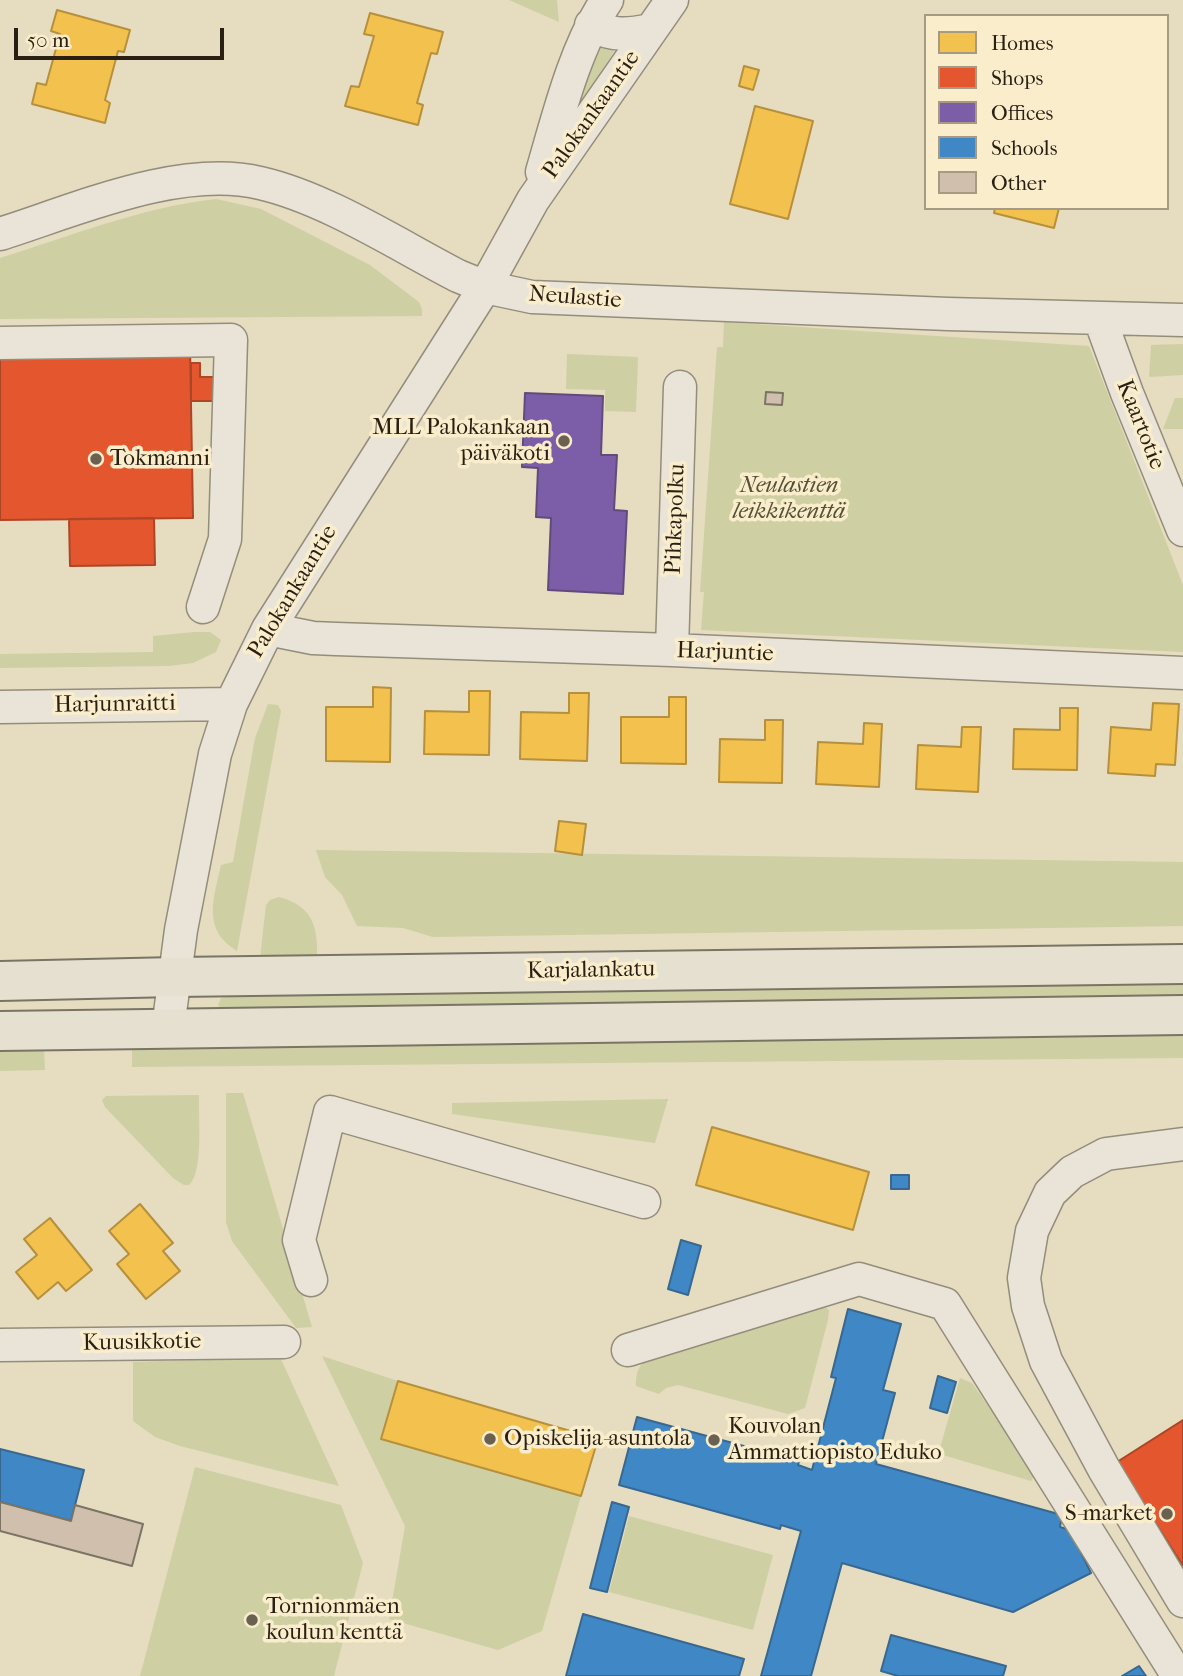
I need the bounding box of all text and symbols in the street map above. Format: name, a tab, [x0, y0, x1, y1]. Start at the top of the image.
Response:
scale bar	[18, 14, 228, 58]
legend	[924, 14, 1169, 210]
text: 50 m	[27, 28, 70, 52]
text: Homes	[991, 31, 1053, 55]
street label: Palokankaantie	[538, 46, 646, 184]
text: Shops	[991, 66, 1043, 90]
text: Offices	[991, 101, 1053, 125]
text: Schools	[991, 136, 1057, 160]
text: Other	[991, 171, 1046, 195]
street label: Neulastie	[528, 281, 622, 315]
street label: Kaartotie	[1110, 376, 1170, 474]
place label: MLL Palokankaan päiväkoti	[372, 414, 550, 468]
marker: MLL Palokankaan päiväkoti	[556, 433, 572, 449]
place label: Tokmanni	[110, 445, 210, 473]
marker: Tokmanni	[88, 451, 104, 467]
street label: Pihkapolku	[660, 463, 692, 575]
park label: Neulastien leikkikenttä	[733, 472, 845, 526]
street label: Palokankaantie	[242, 521, 344, 663]
street label: Harjuntie	[676, 638, 774, 668]
street label: Harjunraitti	[54, 690, 176, 720]
street label: Karjalankatu	[527, 956, 655, 986]
street label: Kuusikkotie	[82, 1328, 202, 1358]
place label: Kouvolan Ammattiopisto Eduko	[728, 1413, 942, 1467]
place label: Opiskelija-asuntola	[504, 1425, 691, 1453]
marker: Opiskelija-asuntola	[482, 1431, 498, 1447]
marker: Kouvolan Ammattiopisto Eduko	[706, 1432, 722, 1448]
place label: S-market	[1065, 1500, 1153, 1528]
marker: S-market	[1159, 1506, 1175, 1522]
place label: Tornionmäen koulun kenttä	[266, 1593, 403, 1647]
marker: Tornionmäen koulun kenttä	[244, 1612, 260, 1628]

